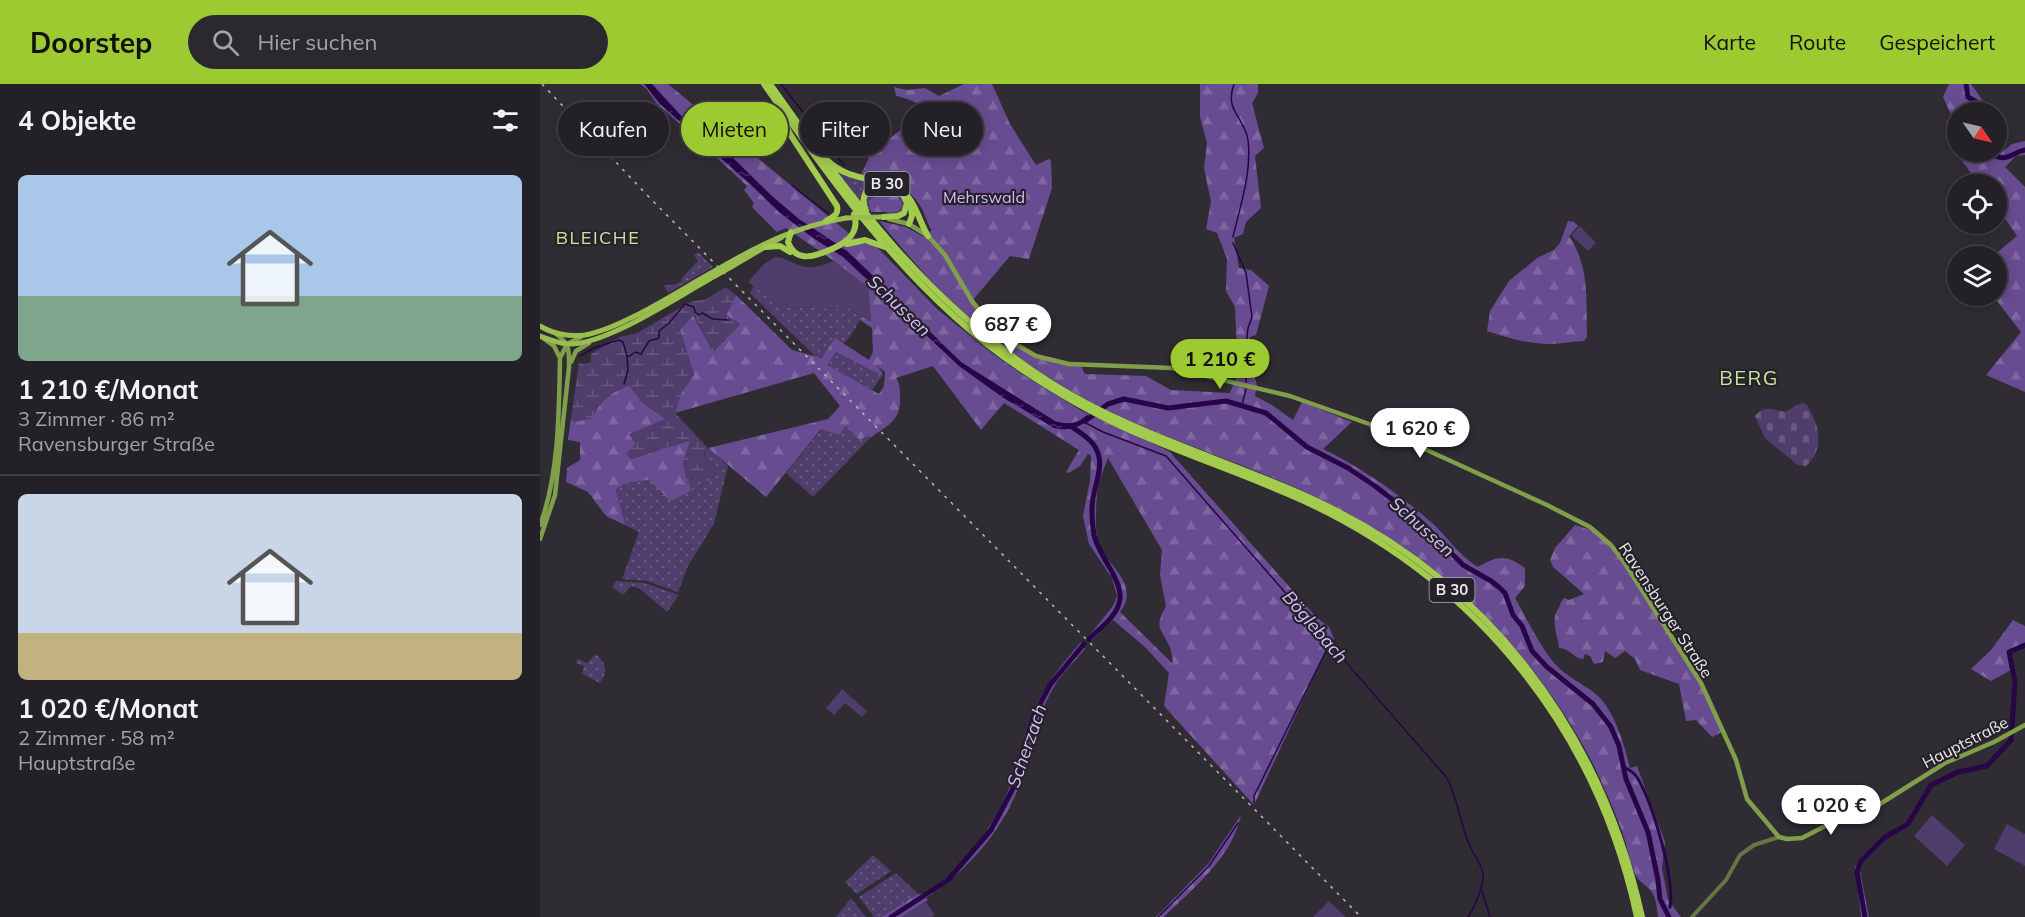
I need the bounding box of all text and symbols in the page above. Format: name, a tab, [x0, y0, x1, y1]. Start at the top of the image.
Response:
search box	[188, 15, 608, 69]
text: Doorstep	[30, 25, 152, 60]
icon: search	[209, 26, 242, 59]
text: Hier suchen	[257, 28, 377, 56]
text: Karte	[1703, 29, 1756, 55]
text: Route	[1789, 29, 1846, 55]
text: Gespeichert	[1879, 29, 1995, 55]
chip: Kaufen	[558, 102, 669, 156]
chip: Mieten	[681, 102, 788, 156]
chip: Filter	[800, 102, 890, 156]
chip: Neu	[902, 102, 983, 156]
north arrow	[1947, 102, 2007, 162]
map controls	[1947, 102, 2007, 306]
text: 4 Objekte	[18, 104, 136, 137]
icon: filters	[489, 104, 522, 137]
road number: B 30	[864, 172, 910, 196]
button: locate	[1947, 174, 2007, 234]
park label: Mehrswald	[943, 187, 1025, 207]
icon: home	[216, 214, 324, 322]
district label: BLEICHE	[556, 226, 640, 249]
button: layers	[1947, 246, 2007, 306]
water label: Schussen	[863, 270, 936, 341]
pin: 687 €	[969, 304, 1053, 355]
text: 687 €	[984, 311, 1038, 336]
pin: 1 210 €	[1165, 339, 1275, 390]
text: 1 210 €	[1185, 346, 1255, 371]
district label: BERG	[1719, 365, 1779, 390]
text: 1 210 €/Monat	[18, 373, 198, 406]
text: 3 Zimmer · 86 m²	[18, 406, 175, 431]
pin: 1 620 €	[1365, 408, 1475, 459]
text: 1 620 €	[1385, 415, 1455, 440]
text: Ravensburger Straße	[18, 431, 215, 456]
water label: Schussen	[1385, 492, 1459, 562]
icon: home	[216, 533, 324, 641]
street label: Ravensburger Straße	[1615, 538, 1717, 682]
road number: B 30	[1430, 578, 1474, 602]
water label: Böglebach	[1278, 586, 1353, 668]
text: 1 020 €/Monat	[18, 692, 198, 725]
water label: Scherzach	[1002, 701, 1051, 790]
street label: Hauptstraße	[1919, 712, 2011, 772]
text: 2 Zimmer · 58 m²	[18, 725, 175, 750]
text: Hauptstraße	[18, 750, 135, 775]
pin: 1 020 €	[1776, 785, 1886, 836]
text: 1 020 €	[1796, 792, 1866, 817]

